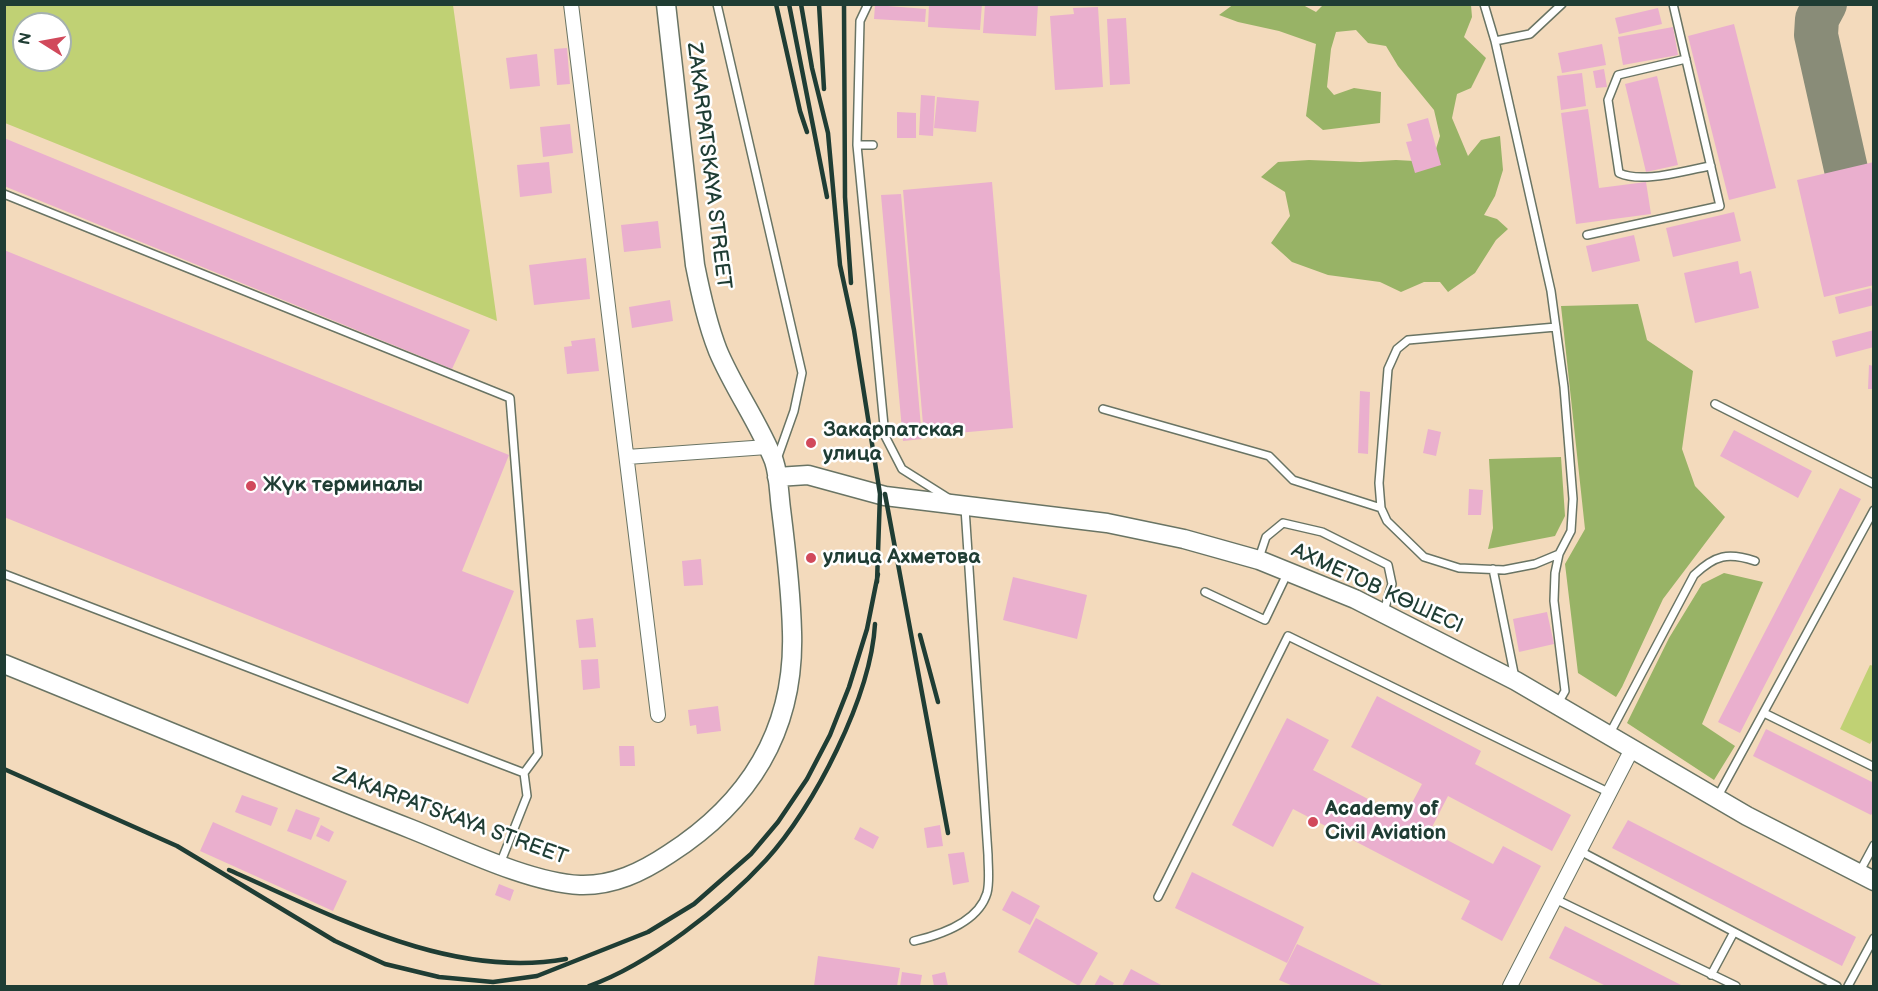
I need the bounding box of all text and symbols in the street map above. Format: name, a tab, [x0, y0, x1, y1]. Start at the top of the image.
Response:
north arrow	[12, 12, 72, 72]
text: N	[15, 31, 36, 47]
street label: ZAKARPATSKAYA STREET	[680, 41, 736, 291]
place label: Закарпатская улица	[823, 418, 964, 468]
marker: Закарпатская улица	[804, 436, 818, 450]
place label: Жүк терминалы	[263, 473, 423, 499]
marker: Жүк терминалы	[244, 479, 258, 493]
street label: АХМЕТОВ КӨШЕСІ	[1287, 538, 1467, 640]
place label: улица Ахметова	[823, 545, 980, 571]
marker: улица Ахметова	[804, 551, 818, 565]
street label: ZAKARPATSKAYA STREET	[329, 763, 571, 871]
place label: Academy of Civil Aviation	[1325, 797, 1446, 847]
marker: Academy of Civil Aviation	[1306, 815, 1320, 829]

